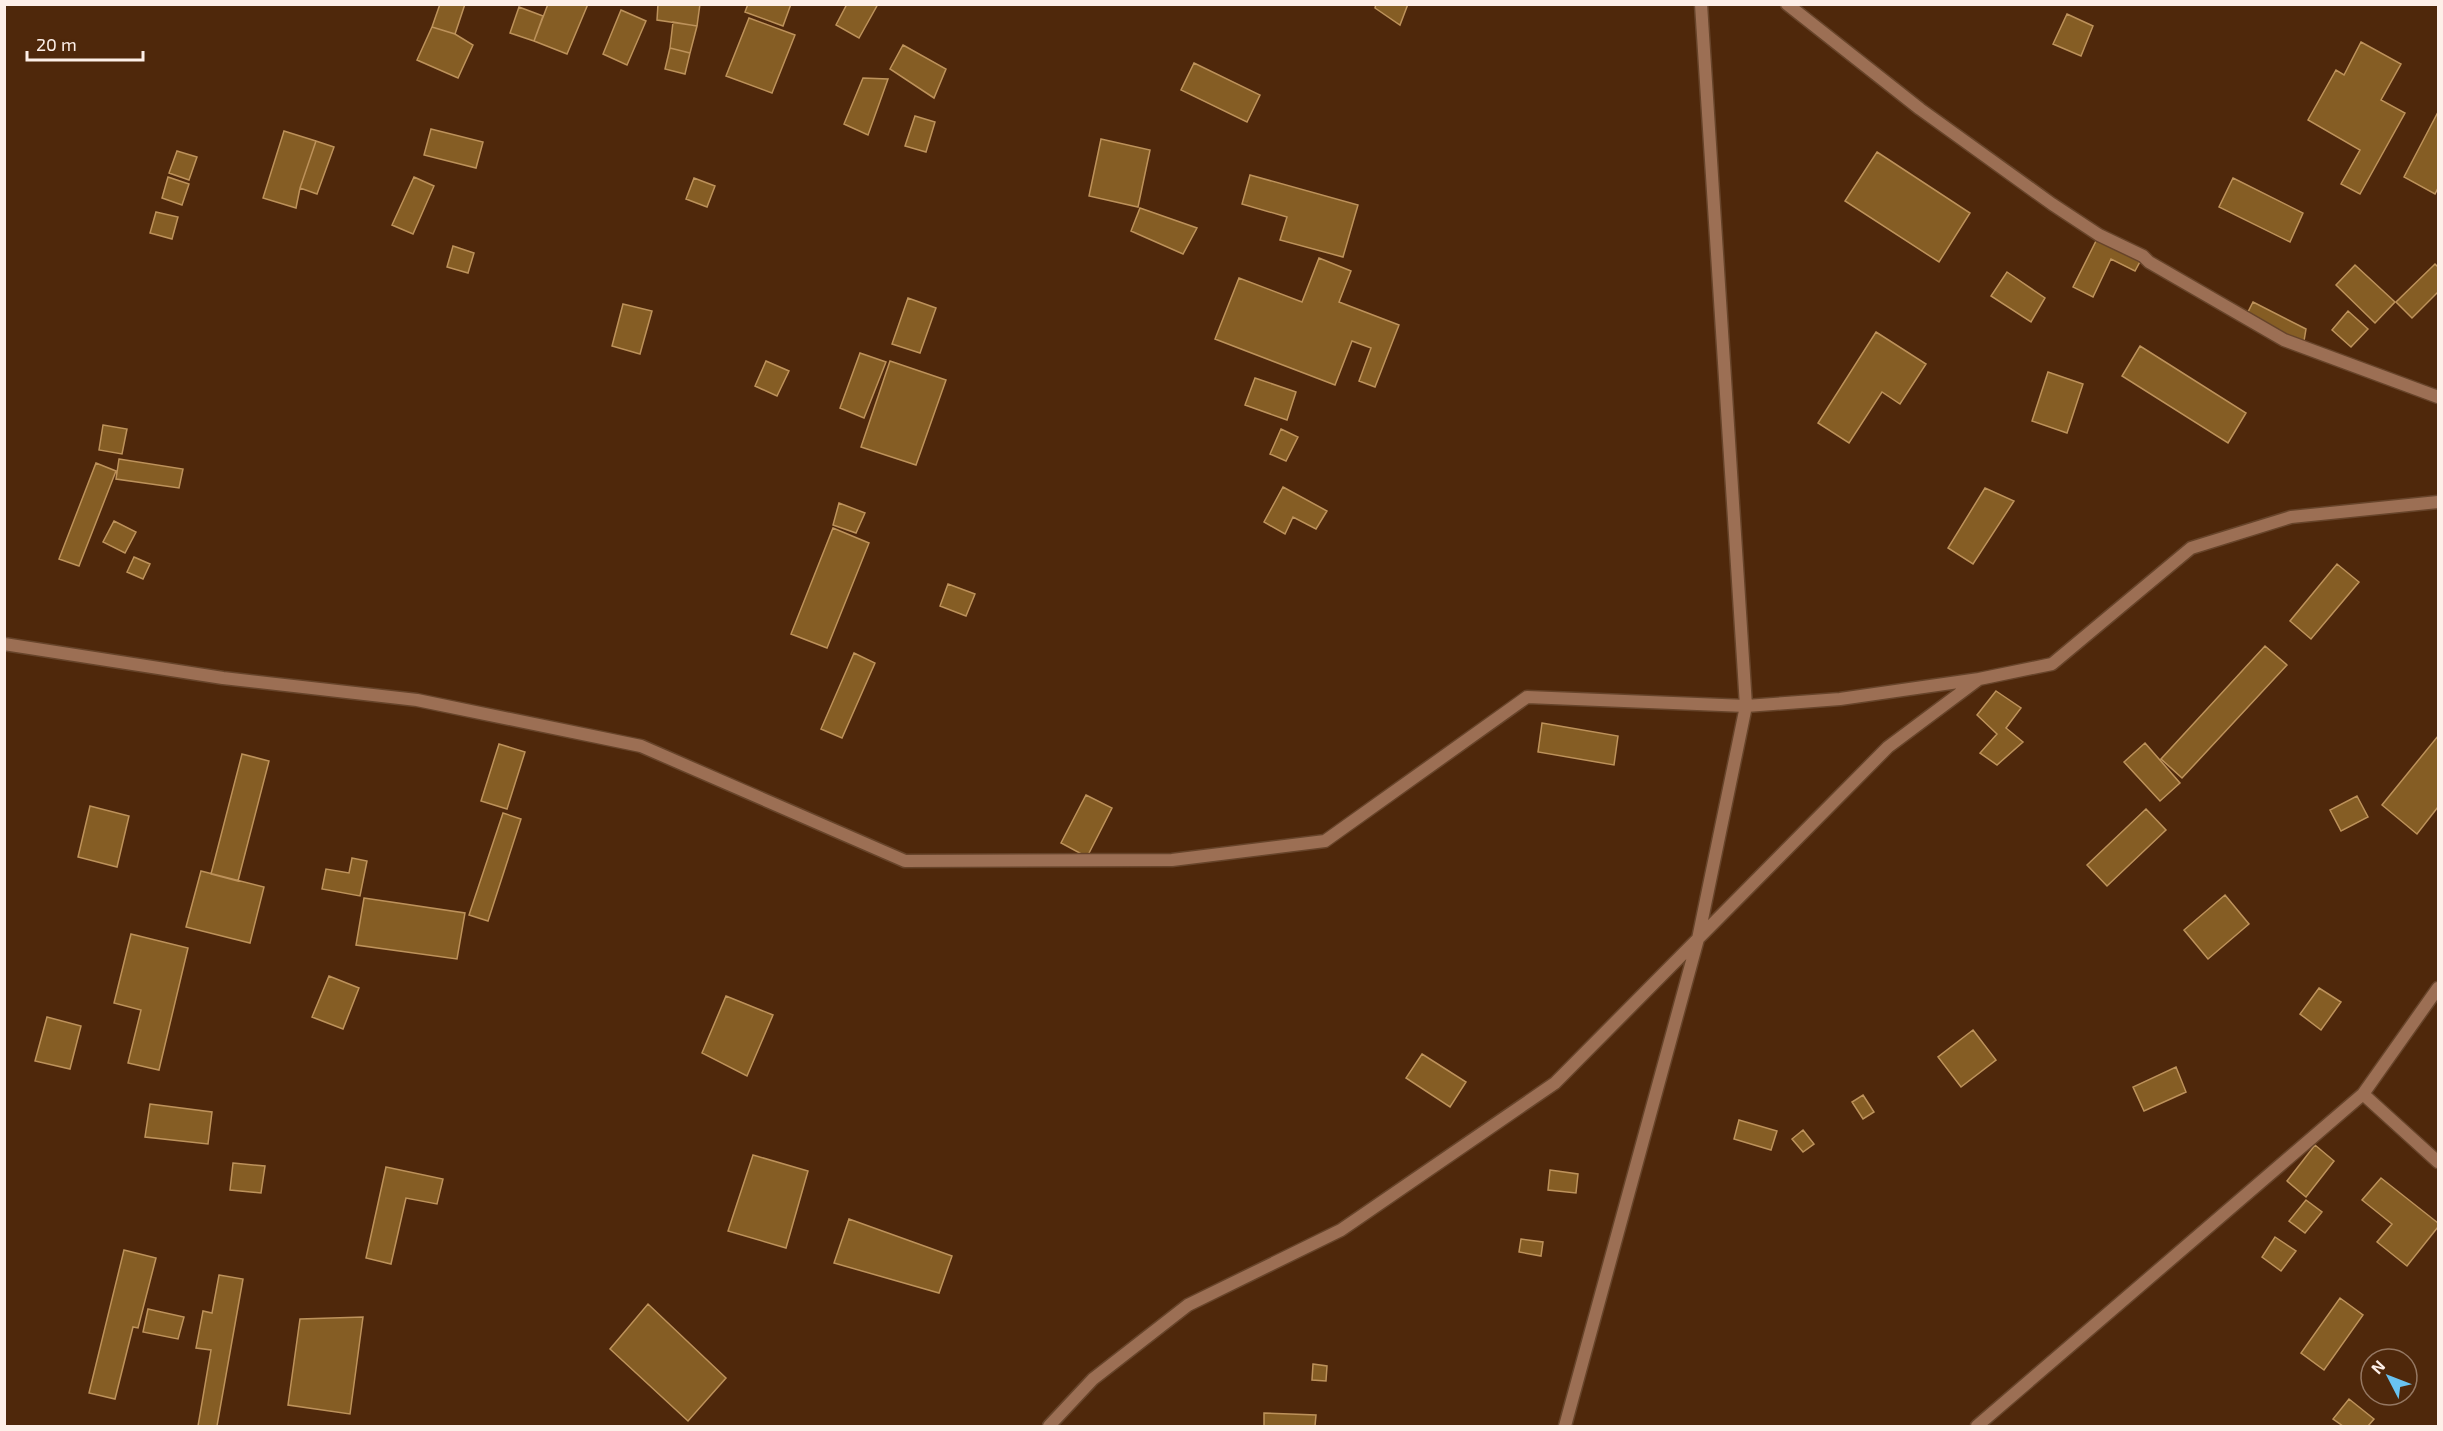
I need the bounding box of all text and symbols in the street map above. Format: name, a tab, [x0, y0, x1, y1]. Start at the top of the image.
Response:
scale bar	[27, 24, 142, 62]
text: 20 m	[36, 33, 77, 55]
north arrow	[2359, 1347, 2419, 1407]
text: N	[2367, 1356, 2388, 1377]

